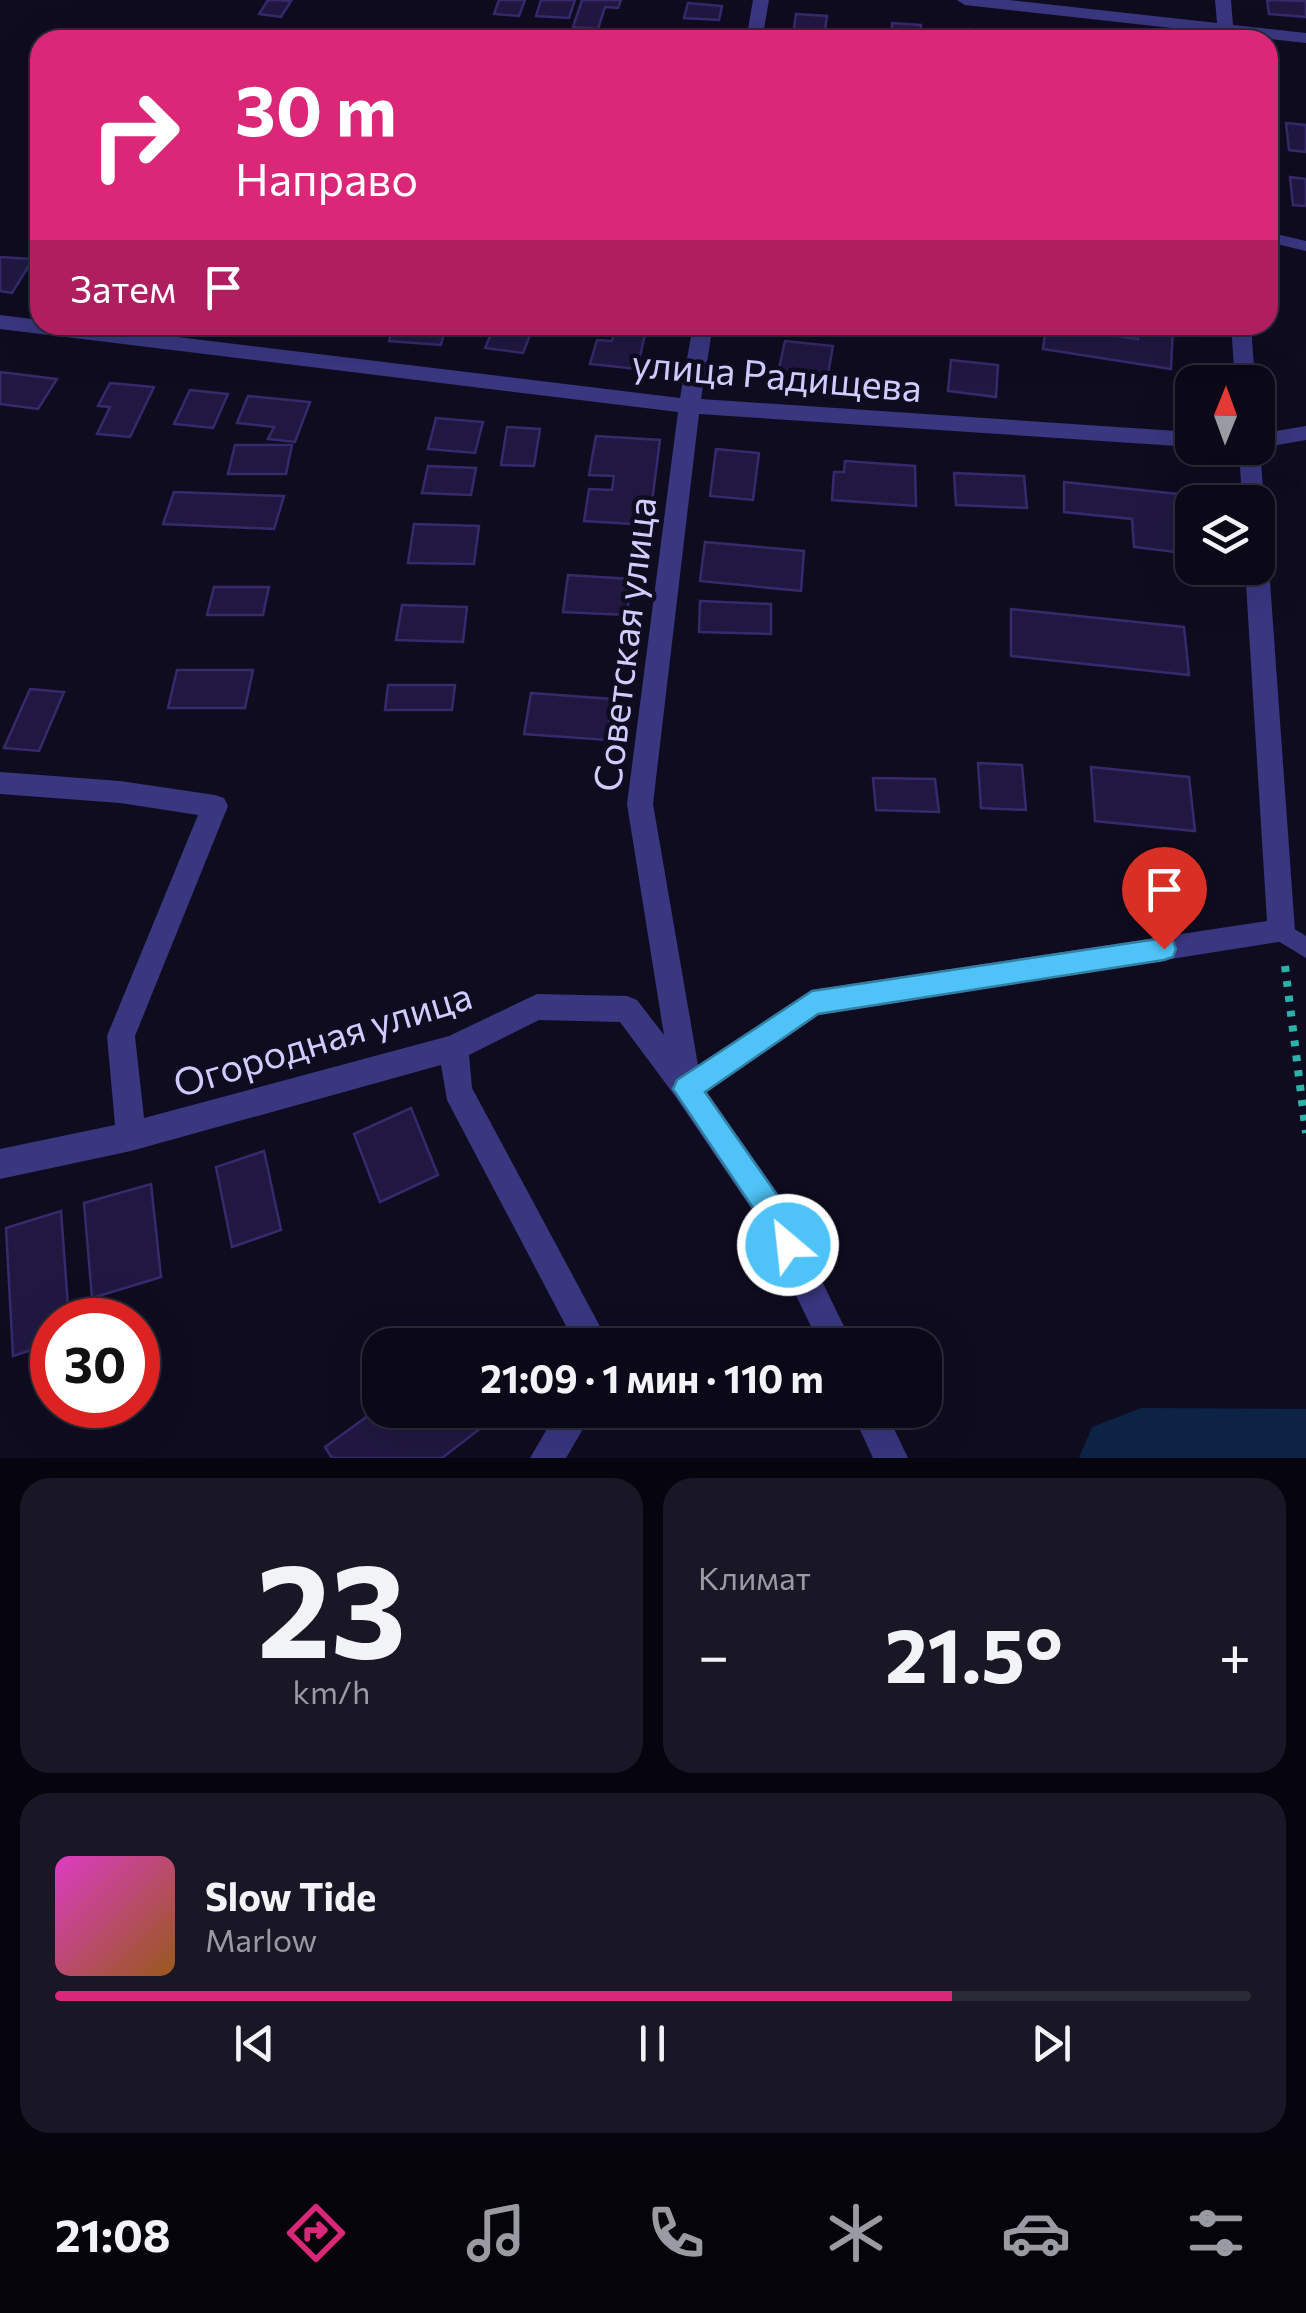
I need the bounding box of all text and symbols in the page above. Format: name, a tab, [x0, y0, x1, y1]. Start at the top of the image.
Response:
text: 30 m	[235, 65, 397, 150]
icon: right	[70, 70, 200, 200]
text: Направо	[235, 150, 418, 205]
icon: arrive	[196, 260, 251, 315]
text: Затем	[70, 264, 176, 311]
street label: улица Радищева	[630, 338, 924, 410]
north arrow	[1175, 365, 1275, 465]
map controls	[1175, 365, 1275, 585]
button: layers	[1175, 485, 1275, 585]
street label: Советская улица	[582, 494, 664, 794]
pin	[1122, 847, 1207, 950]
icon: arrive	[1137, 862, 1192, 917]
street label: Огородная улица	[167, 970, 477, 1106]
position arrow	[736, 1193, 840, 1297]
speed limit sign: 30	[30, 1298, 160, 1428]
text: 21:09 · 1 мин · 110 m	[480, 1354, 824, 1401]
text: 23	[257, 1526, 406, 1685]
text: Климат	[698, 1557, 811, 1597]
text: 21.5°	[885, 1607, 1063, 1698]
text: −	[698, 1620, 729, 1687]
text: +	[1219, 1620, 1251, 1687]
text: km/h	[293, 1671, 370, 1711]
text: Slow Tide	[205, 1872, 376, 1919]
text: Marlow	[205, 1919, 317, 1959]
icon: previous	[227, 2016, 282, 2071]
icon: pause	[625, 2016, 680, 2071]
icon: next	[1024, 2016, 1079, 2071]
icon: directions	[281, 2198, 351, 2268]
icon: music	[461, 2198, 531, 2268]
icon: phone	[641, 2198, 711, 2268]
icon: climate	[821, 2198, 891, 2268]
icon: car	[1001, 2198, 1071, 2268]
icon: filters	[1181, 2198, 1251, 2268]
text: 21:08	[55, 2206, 171, 2261]

